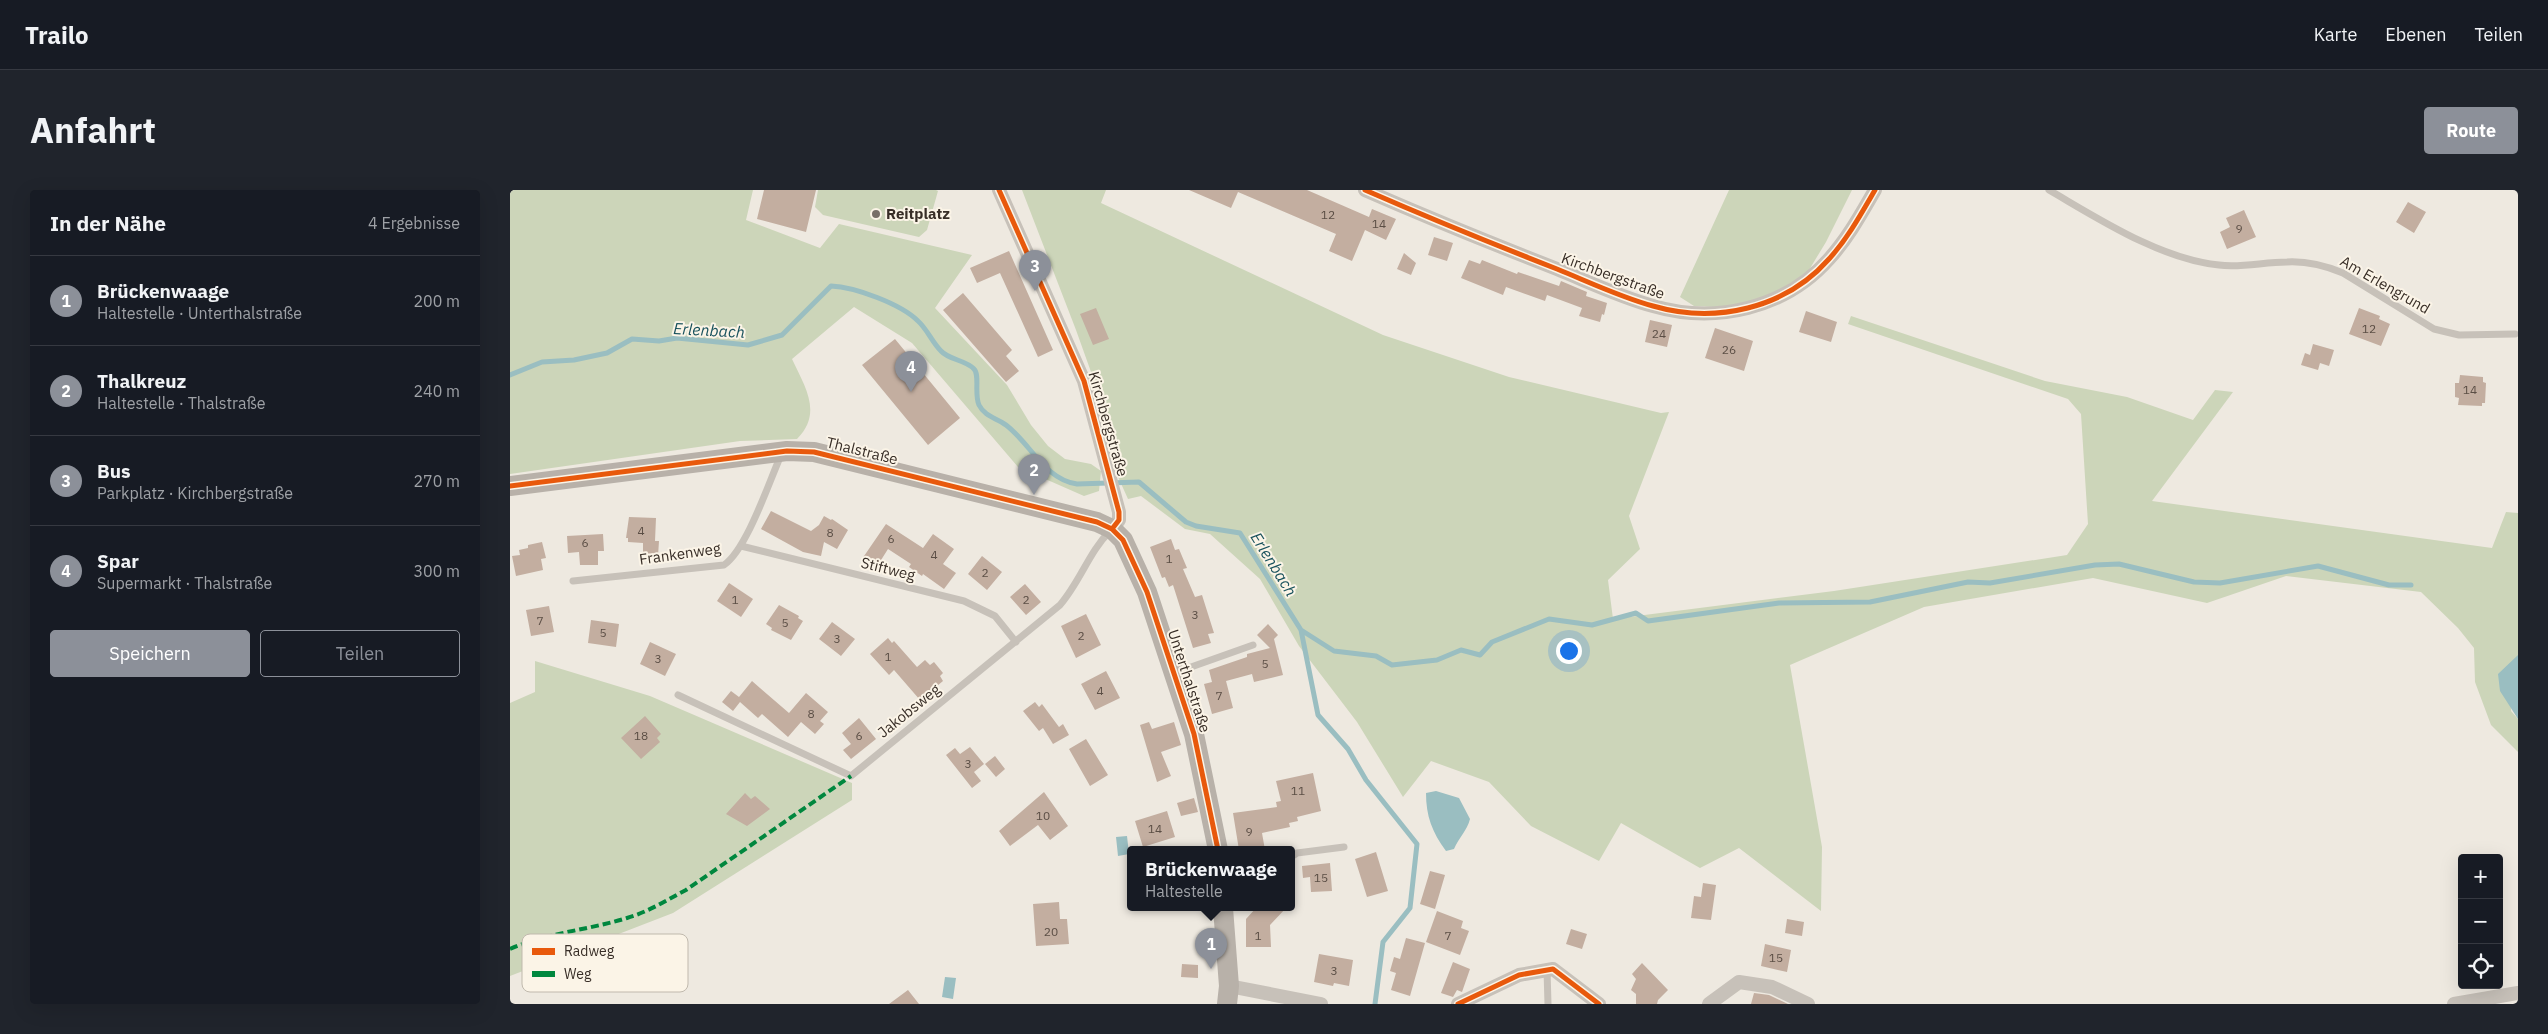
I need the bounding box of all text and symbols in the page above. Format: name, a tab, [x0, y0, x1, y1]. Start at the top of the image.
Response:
text: Trailo	[25, 19, 89, 51]
text: Karte	[2314, 23, 2357, 46]
text: Ebenen	[2385, 23, 2446, 46]
text: Teilen	[2474, 23, 2523, 46]
text: Anfahrt	[30, 107, 156, 153]
button: Route	[2424, 107, 2518, 154]
place label: Reitplatz	[886, 204, 950, 223]
house number: 12	[1321, 207, 1335, 222]
marker: Reitplatz	[870, 208, 882, 220]
text: In der Nähe	[50, 209, 166, 237]
text: 4 Ergebnisse	[368, 213, 460, 233]
house number: 14	[1372, 216, 1386, 231]
house number: 9	[2235, 221, 2243, 236]
street label: Kirchbergstraße	[1559, 248, 1667, 303]
pin: 3	[1019, 250, 1051, 291]
street label: Am Erlengrund	[2337, 251, 2434, 318]
text: Brückenwaage	[97, 279, 229, 303]
text: 1	[61, 291, 71, 311]
text: 200 m	[413, 291, 460, 311]
text: Haltestelle · Unterthalstraße	[97, 303, 302, 323]
water label: Erlenbach	[673, 318, 745, 342]
house number: 12	[2362, 321, 2376, 336]
house number: 24	[1652, 326, 1666, 341]
house number: 26	[1722, 342, 1736, 357]
pin: 4	[895, 351, 927, 392]
text: Thalkreuz	[97, 369, 186, 393]
street label: Kirchbergstraße	[1084, 369, 1133, 479]
text: 2	[61, 381, 71, 401]
text: 240 m	[413, 381, 460, 401]
house number: 14	[2463, 382, 2477, 397]
text: Haltestelle · Thalstraße	[97, 393, 265, 413]
street label: Thalstraße	[824, 432, 900, 469]
pin: 2	[1018, 454, 1050, 495]
text: Bus	[97, 459, 131, 483]
text: 3	[61, 471, 71, 491]
text: 270 m	[413, 471, 460, 491]
text: Parkplatz · Kirchbergstraße	[97, 483, 293, 503]
house number: 4	[637, 523, 645, 538]
house number: 8	[826, 525, 834, 540]
water label: Erlenbach	[1247, 528, 1301, 600]
house number: 6	[887, 531, 895, 546]
house number: 6	[581, 535, 589, 550]
street label: Frankenweg	[638, 538, 722, 569]
house number: 4	[930, 547, 938, 562]
text: Spar	[97, 549, 139, 573]
house number: 1	[1165, 551, 1173, 566]
street label: Stiftweg	[859, 553, 917, 584]
text: 4	[61, 561, 71, 581]
text: 300 m	[413, 561, 460, 581]
house number: 2	[981, 565, 989, 580]
text: Supermarkt · Thalstraße	[97, 573, 272, 593]
house number: 1	[731, 592, 739, 607]
house number: 2	[1022, 592, 1030, 607]
house number: 3	[1191, 607, 1199, 622]
house number: 7	[536, 613, 544, 628]
house number: 5	[781, 615, 789, 630]
house number: 5	[599, 625, 607, 640]
street label: Unterthalstraße	[1164, 627, 1215, 735]
house number: 2	[1077, 628, 1085, 643]
button: Speichern	[50, 630, 250, 677]
button: Teilen	[260, 630, 460, 677]
house number: 3	[833, 631, 841, 646]
your location	[1556, 638, 1582, 664]
house number: 1	[884, 649, 892, 664]
house number: 3	[654, 651, 662, 666]
house number: 5	[1261, 656, 1269, 671]
street label: Jakobsweg	[873, 680, 944, 742]
house number: 4	[1096, 683, 1104, 698]
house number: 7	[1215, 688, 1223, 703]
house number: 8	[807, 706, 815, 721]
house number: 18	[634, 728, 648, 743]
house number: 6	[855, 728, 863, 743]
house number: 3	[964, 756, 972, 771]
house number: 11	[1291, 783, 1305, 798]
house number: 10	[1036, 808, 1050, 823]
house number: 14	[1148, 821, 1162, 836]
house number: 9	[1245, 824, 1253, 839]
popup	[1127, 846, 1295, 911]
map controls	[2458, 854, 2503, 989]
button: +	[2458, 854, 2503, 899]
text: Brückenwaage	[1145, 857, 1277, 881]
house number: 15	[1314, 870, 1328, 885]
text: Haltestelle	[1145, 881, 1223, 901]
button: −	[2458, 899, 2503, 944]
house number: 20	[1044, 924, 1058, 939]
pin: 1	[1195, 928, 1227, 969]
house number: 1	[1254, 928, 1262, 943]
house number: 7	[1444, 928, 1452, 943]
legend	[522, 934, 688, 992]
text: Radweg	[564, 942, 615, 960]
button: locate	[2458, 944, 2503, 989]
house number: 15	[1769, 950, 1783, 965]
house number: 3	[1330, 963, 1338, 978]
text: Weg	[564, 965, 592, 983]

